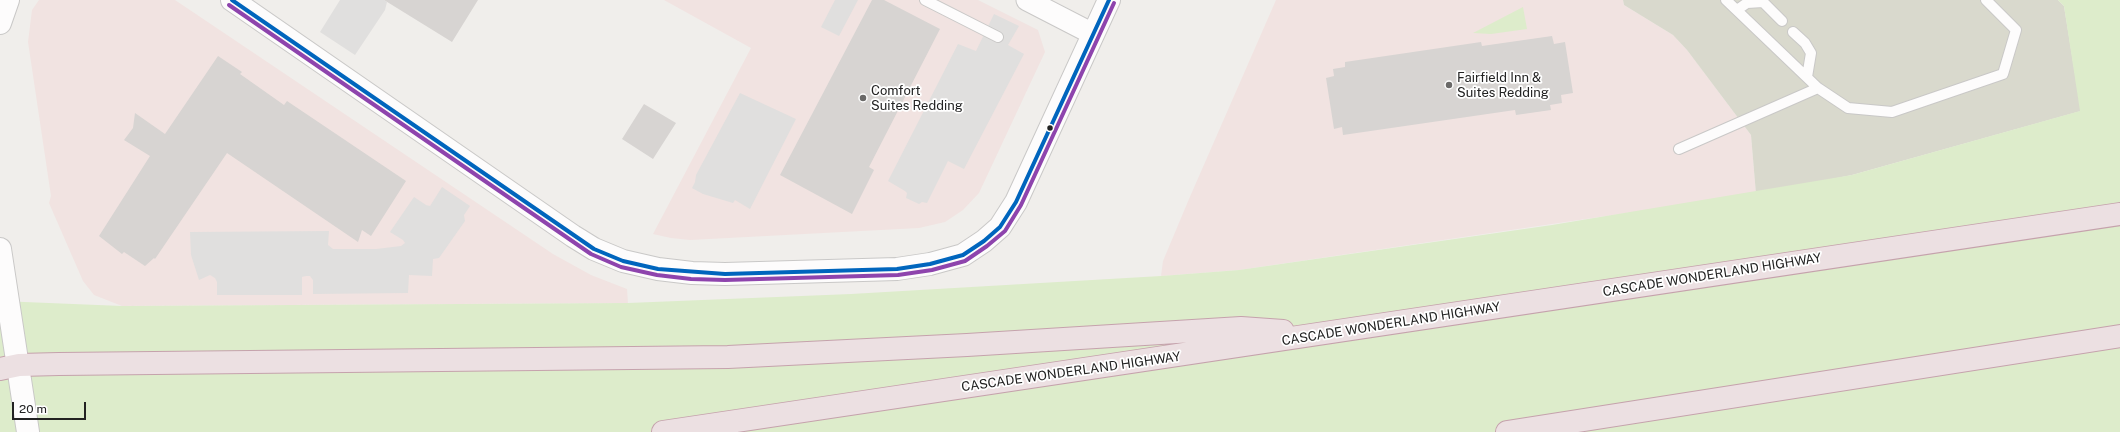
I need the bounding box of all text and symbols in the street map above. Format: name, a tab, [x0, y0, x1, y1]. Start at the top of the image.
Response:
place label: Fairfield Inn & Suites Redding	[1457, 70, 1549, 101]
marker: Fairfield Inn & Suites Redding	[1444, 80, 1454, 90]
place label: Comfort Suites Redding	[871, 83, 963, 114]
marker: Comfort Suites Redding	[858, 93, 868, 103]
unlabelled marker	[1045, 123, 1055, 133]
street label: CASCADE WONDERLAND HIGHWAY	[1602, 250, 1822, 300]
street label: CASCADE WONDERLAND HIGHWAY	[1281, 299, 1501, 349]
street label: CASCADE WONDERLAND HIGHWAY	[960, 349, 1182, 395]
scale bar	[14, 394, 88, 420]
text: 20 m	[19, 402, 47, 416]

